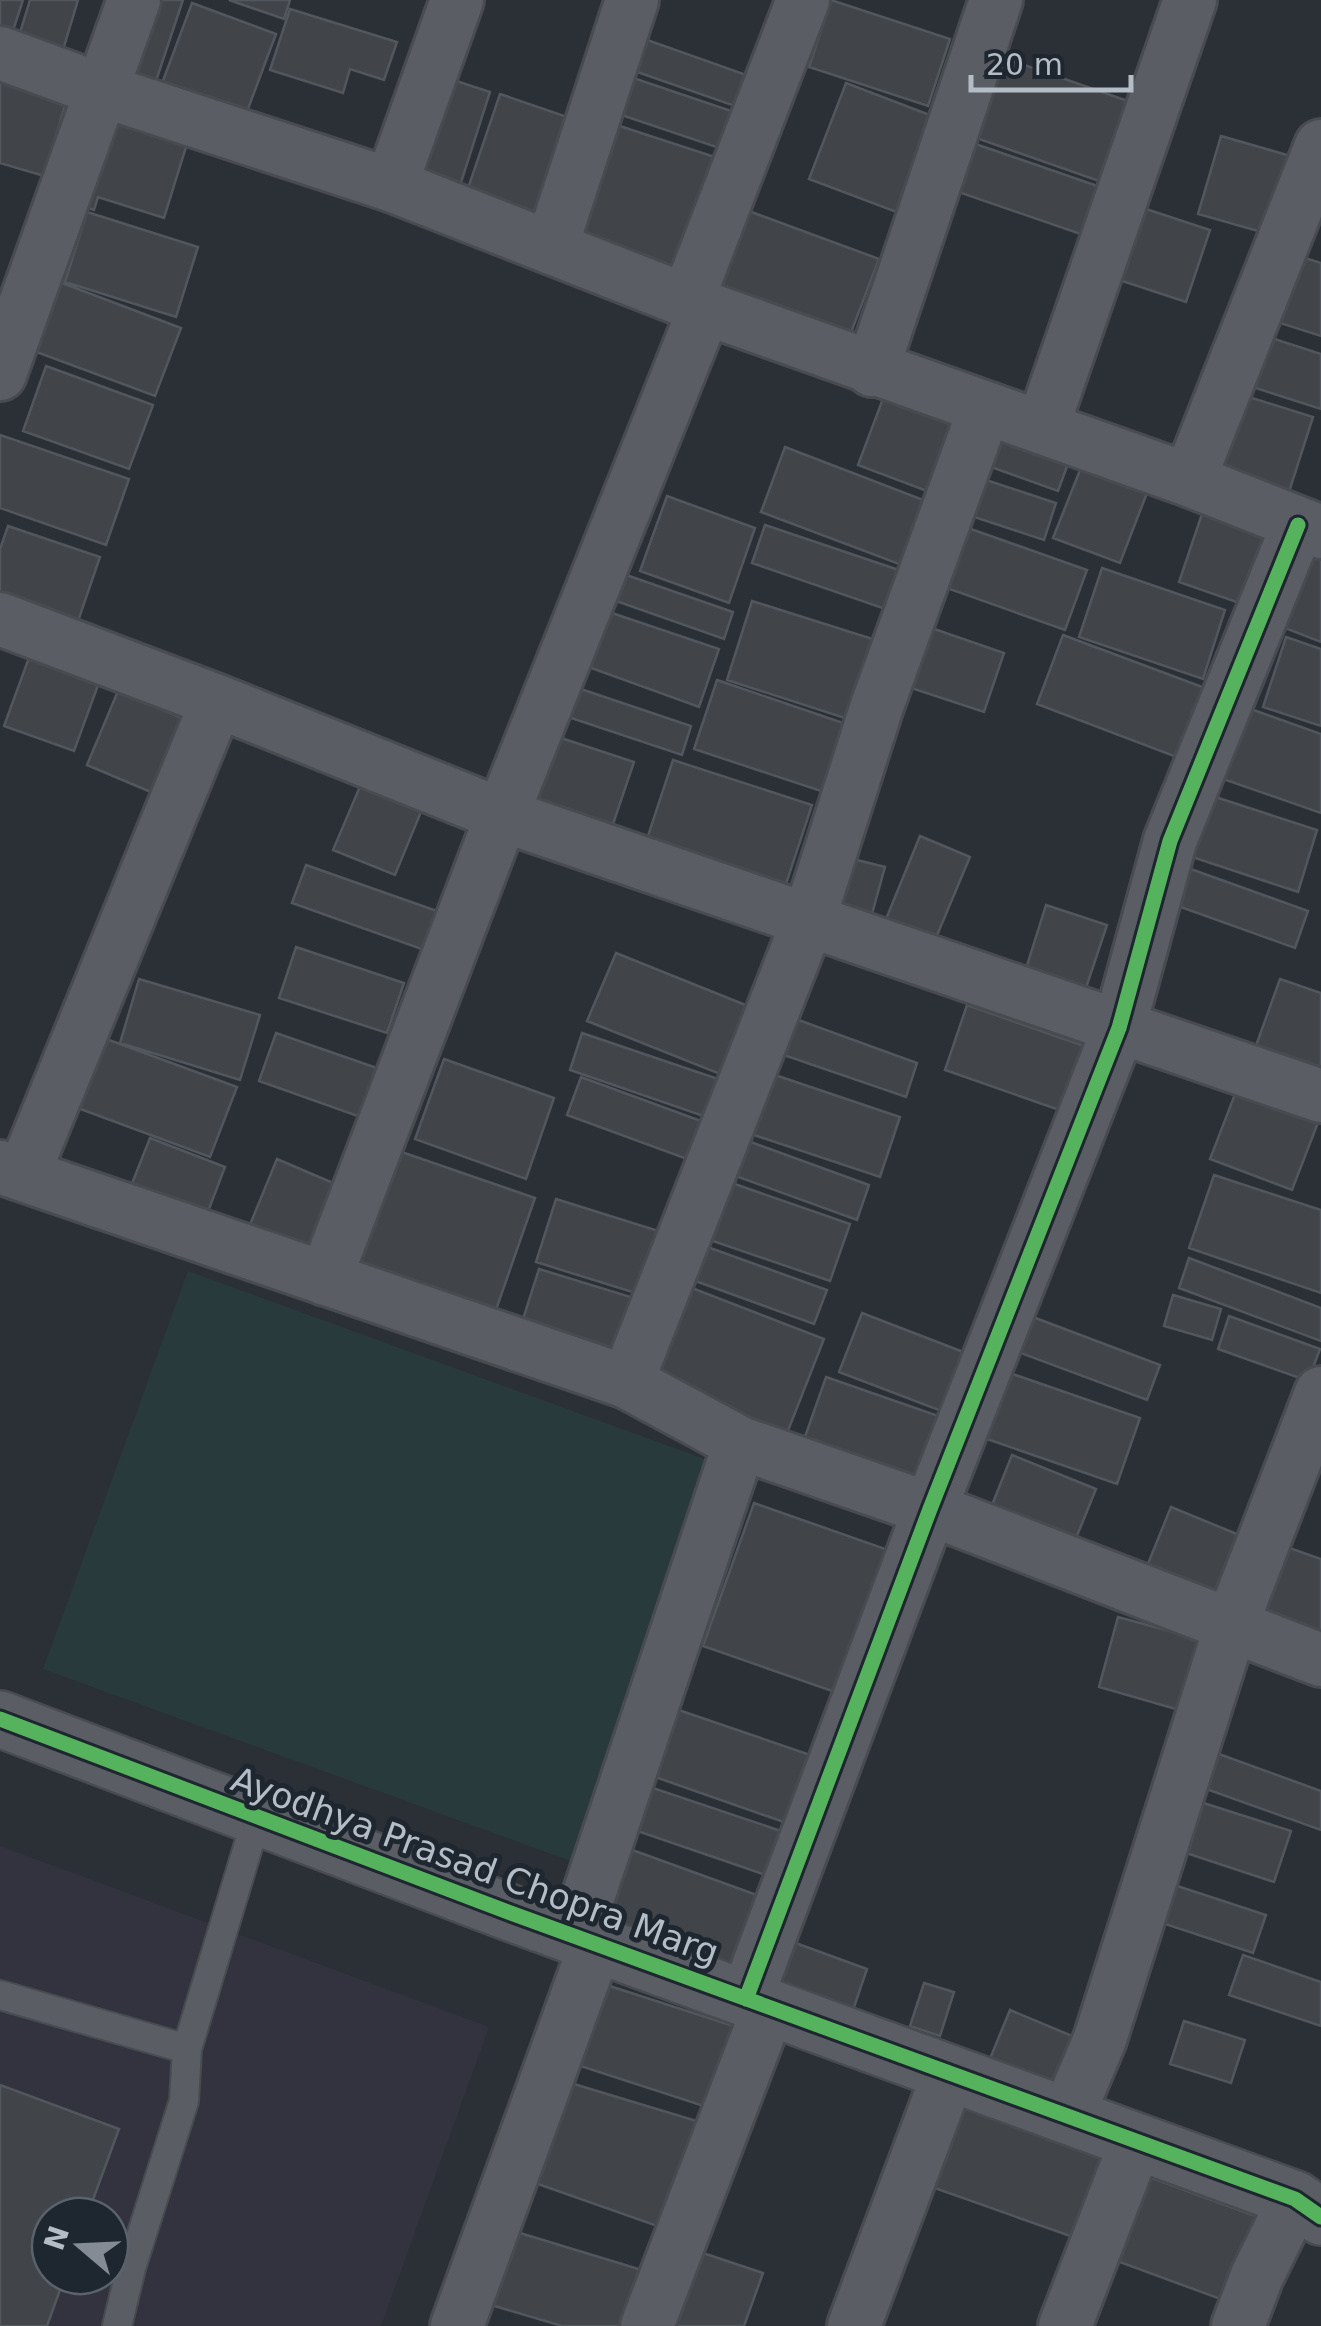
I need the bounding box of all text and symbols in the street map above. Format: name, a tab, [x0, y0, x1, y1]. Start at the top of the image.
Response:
scale bar	[971, 30, 1131, 92]
text: 20 m	[986, 47, 1063, 82]
street label: Ayodhya Prasad Chopra Marg	[226, 1759, 724, 1973]
north arrow	[30, 2196, 130, 2296]
text: N	[37, 2222, 76, 2254]

